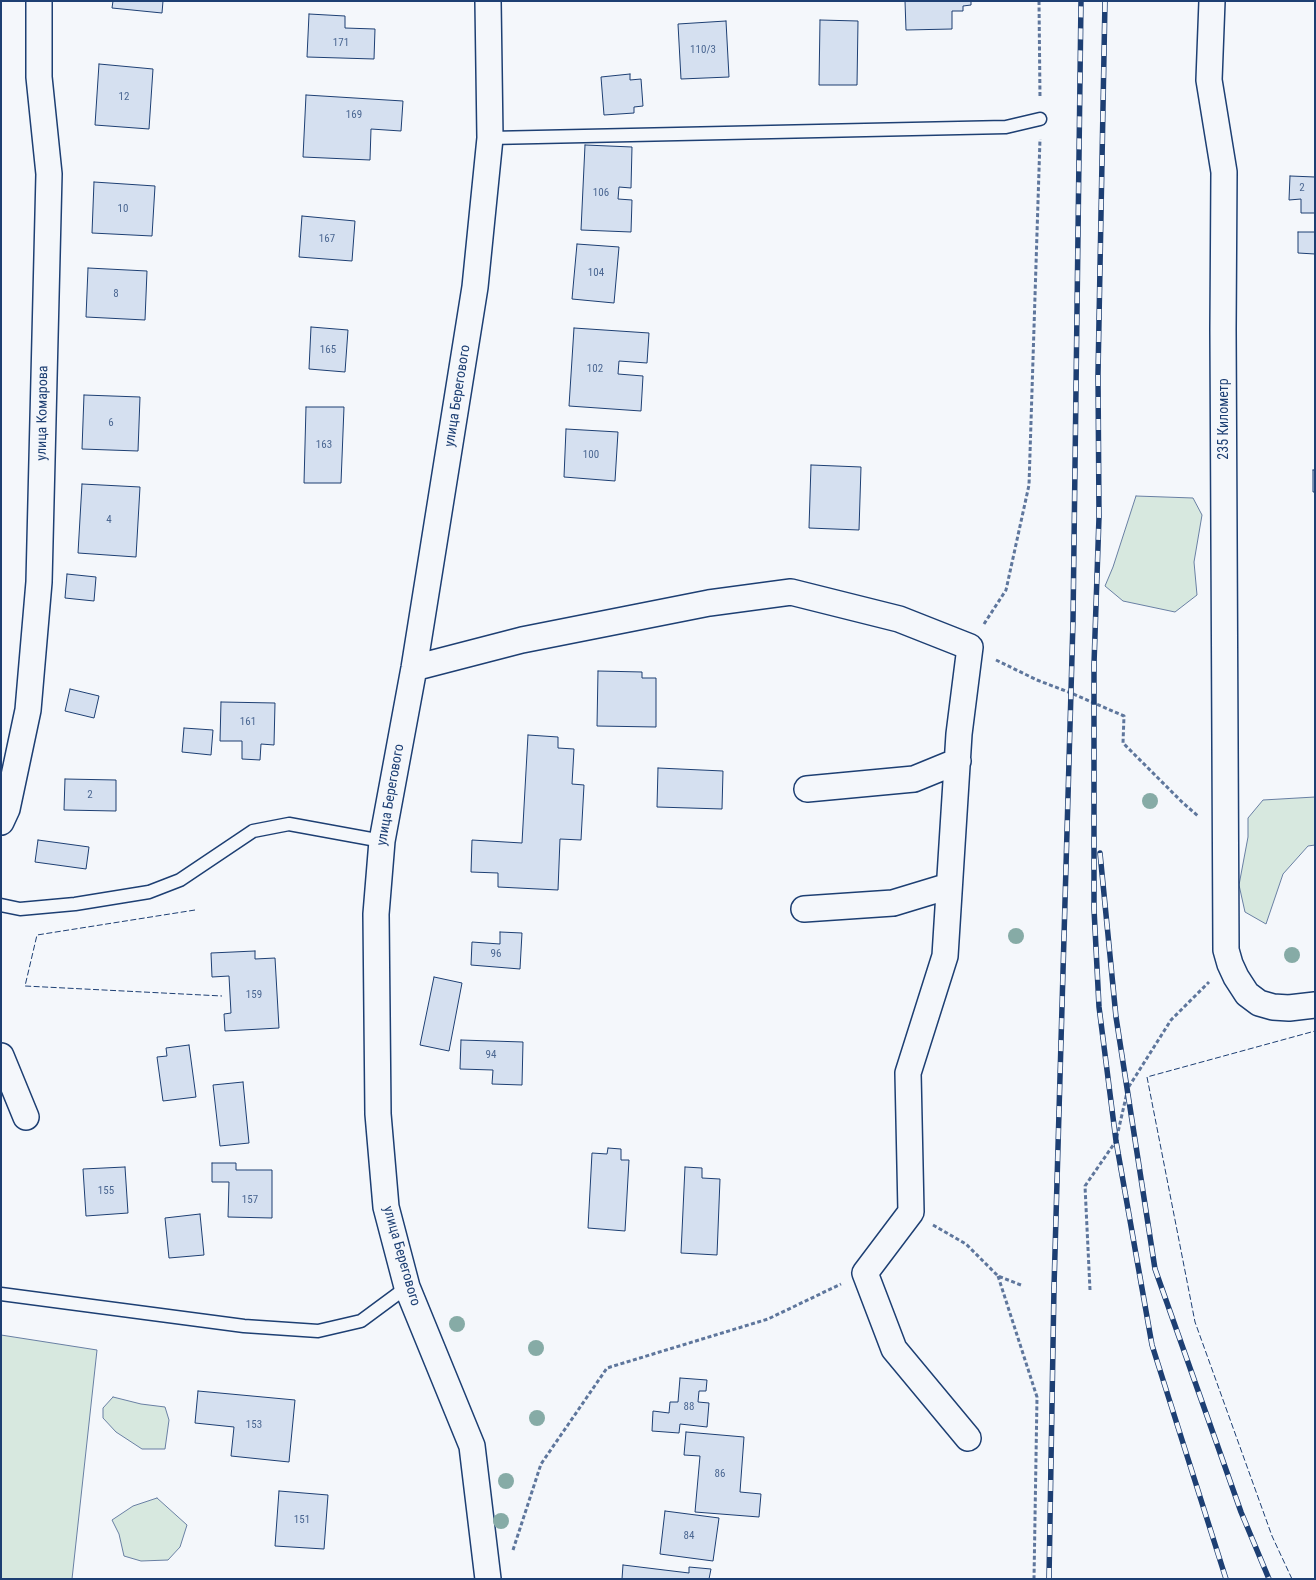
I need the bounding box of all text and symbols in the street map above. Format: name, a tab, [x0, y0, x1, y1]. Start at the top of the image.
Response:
house number: 171	[333, 36, 349, 50]
house number: 110/3	[690, 43, 716, 57]
house number: 12	[119, 90, 129, 104]
house number: 169	[346, 108, 362, 122]
house number: 2	[1299, 181, 1305, 195]
house number: 106	[593, 186, 609, 200]
house number: 10	[118, 202, 128, 216]
house number: 167	[319, 232, 335, 246]
house number: 104	[588, 266, 604, 280]
house number: 8	[113, 287, 119, 301]
house number: 165	[320, 343, 336, 357]
street label: улица Берегового	[442, 344, 474, 448]
house number: 102	[587, 362, 603, 376]
street label: улица Комарова	[34, 365, 52, 461]
street label: 235 Километр	[1216, 378, 1232, 460]
house number: 6	[108, 416, 114, 430]
house number: 163	[316, 438, 332, 452]
house number: 100	[583, 448, 599, 462]
house number: 4	[106, 513, 112, 527]
house number: 161	[240, 715, 256, 729]
street label: улица Берегового	[374, 743, 408, 847]
house number: 2	[87, 788, 93, 802]
house number: 96	[491, 947, 501, 961]
house number: 159	[246, 988, 262, 1002]
house number: 94	[486, 1048, 496, 1062]
house number: 155	[98, 1184, 114, 1198]
house number: 157	[242, 1193, 258, 1207]
street label: улица Берегового	[379, 1204, 423, 1308]
house number: 88	[684, 1400, 694, 1414]
house number: 153	[246, 1418, 262, 1432]
house number: 86	[715, 1467, 725, 1481]
house number: 151	[294, 1513, 310, 1527]
house number: 84	[684, 1529, 694, 1543]

